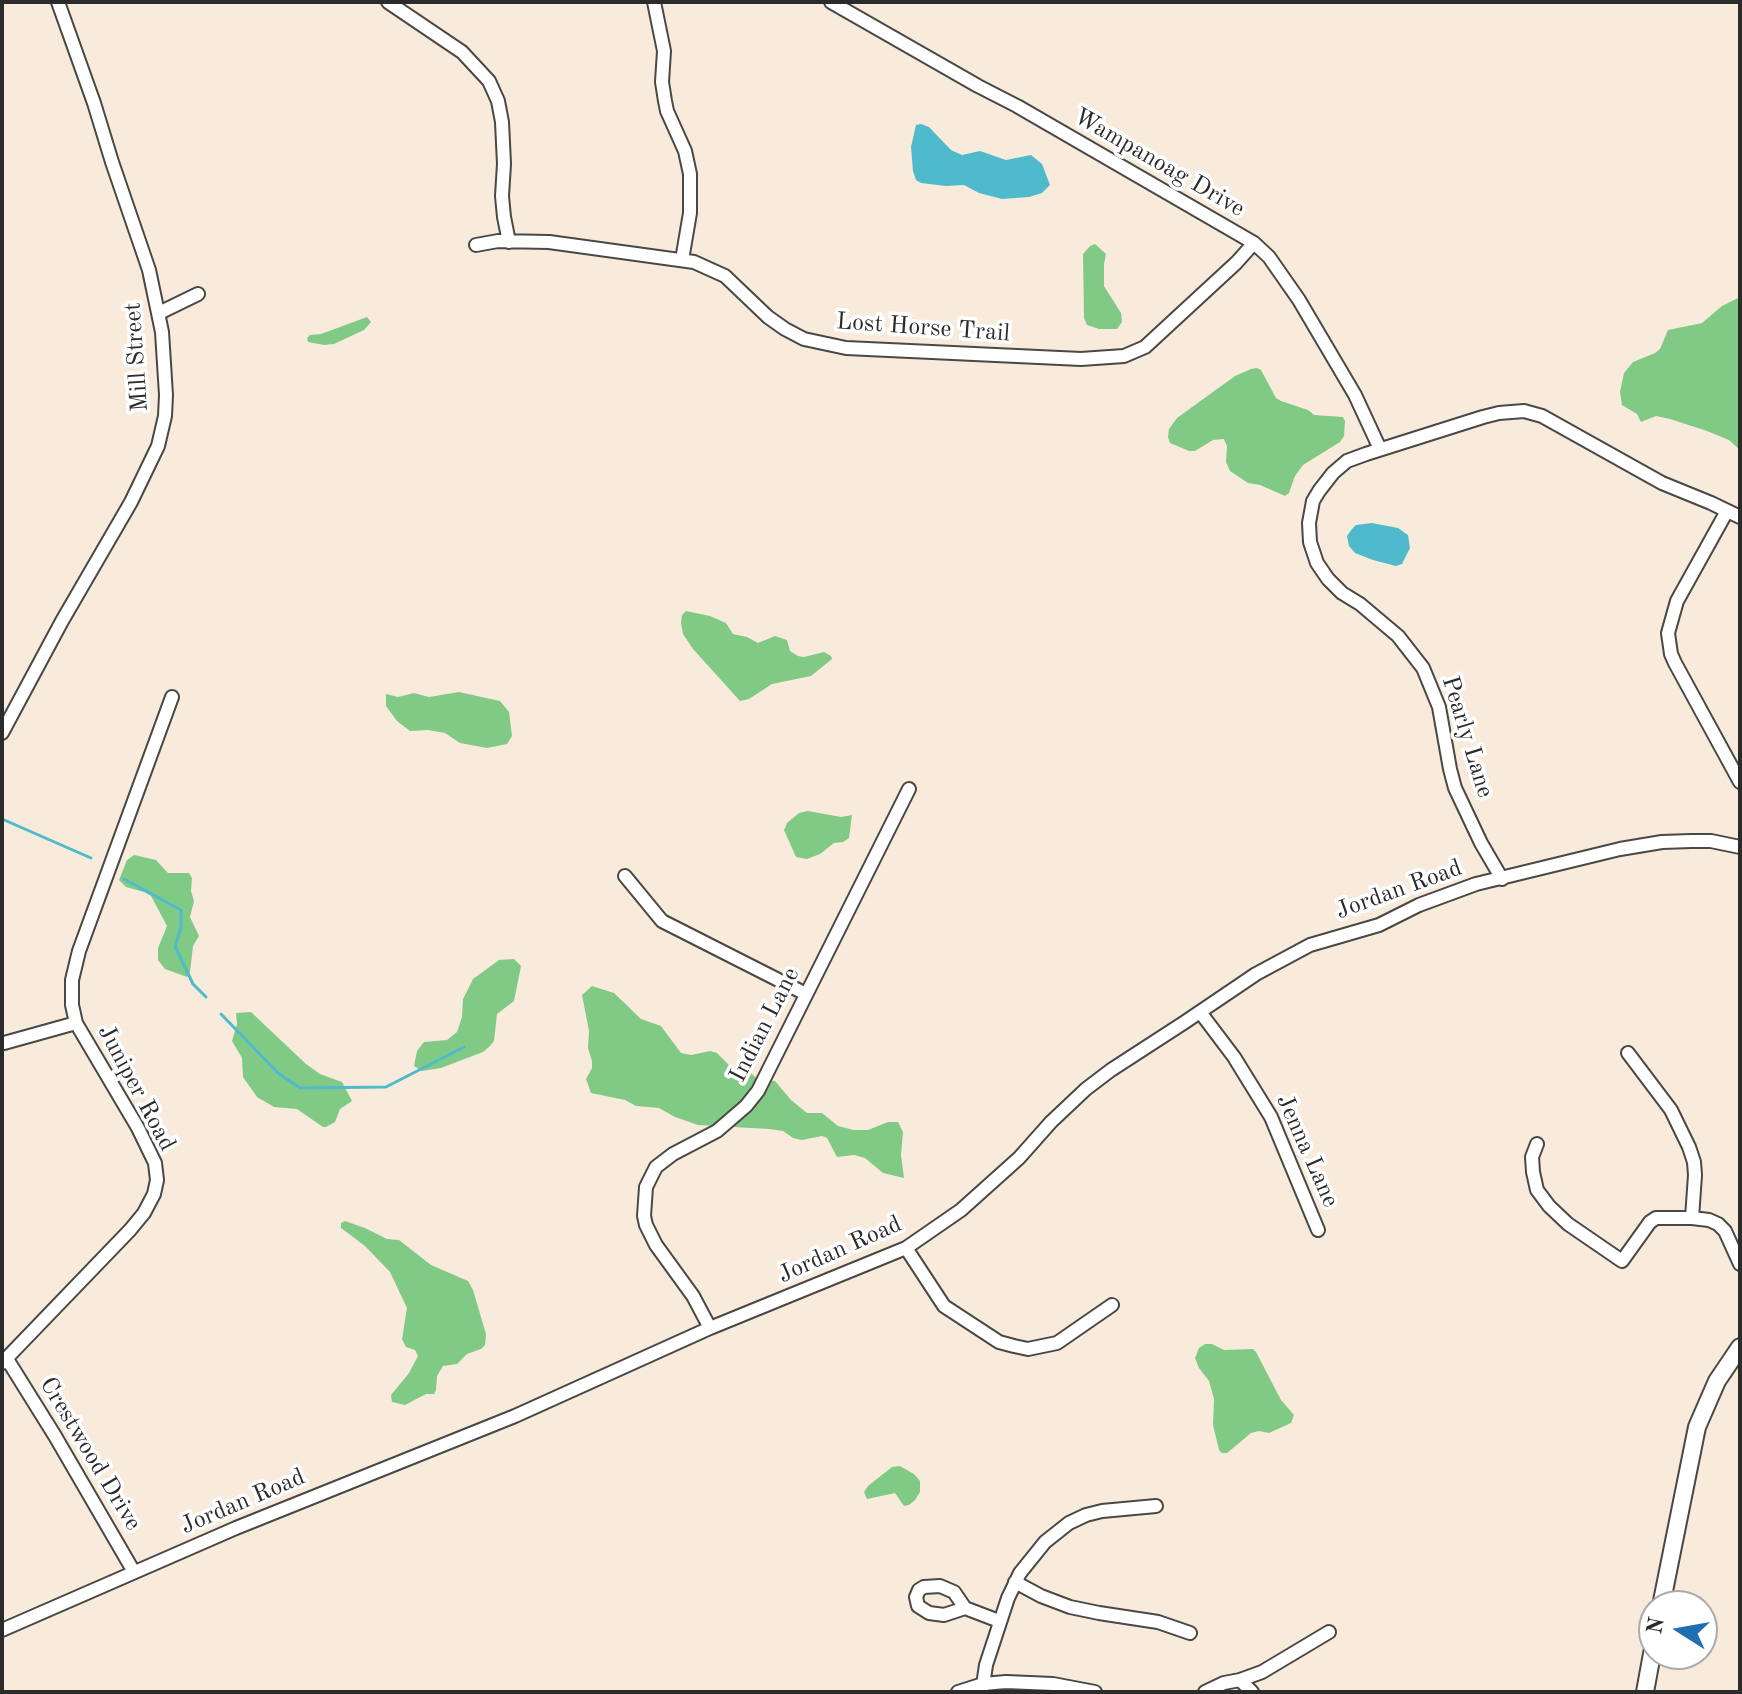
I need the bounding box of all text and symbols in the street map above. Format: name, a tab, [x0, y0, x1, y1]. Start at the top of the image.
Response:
street label: Wampanoag Drive	[1068, 102, 1250, 224]
street label: Mill Street	[119, 301, 155, 413]
street label: Lost Horse Trail	[835, 308, 1011, 348]
street label: Pearly Lane	[1435, 673, 1499, 801]
street label: Jordan Road	[1332, 854, 1466, 926]
street label: Indian Lane	[724, 963, 806, 1087]
street label: Juniper Road	[91, 1020, 181, 1156]
street label: Jenna Lane	[1269, 1090, 1345, 1212]
street label: Jordan Road	[774, 1210, 906, 1290]
street label: Crestwood Drive	[33, 1372, 147, 1536]
street label: Jordan Road	[177, 1463, 309, 1541]
north arrow	[1638, 1590, 1718, 1670]
text: N	[1644, 1615, 1669, 1636]

